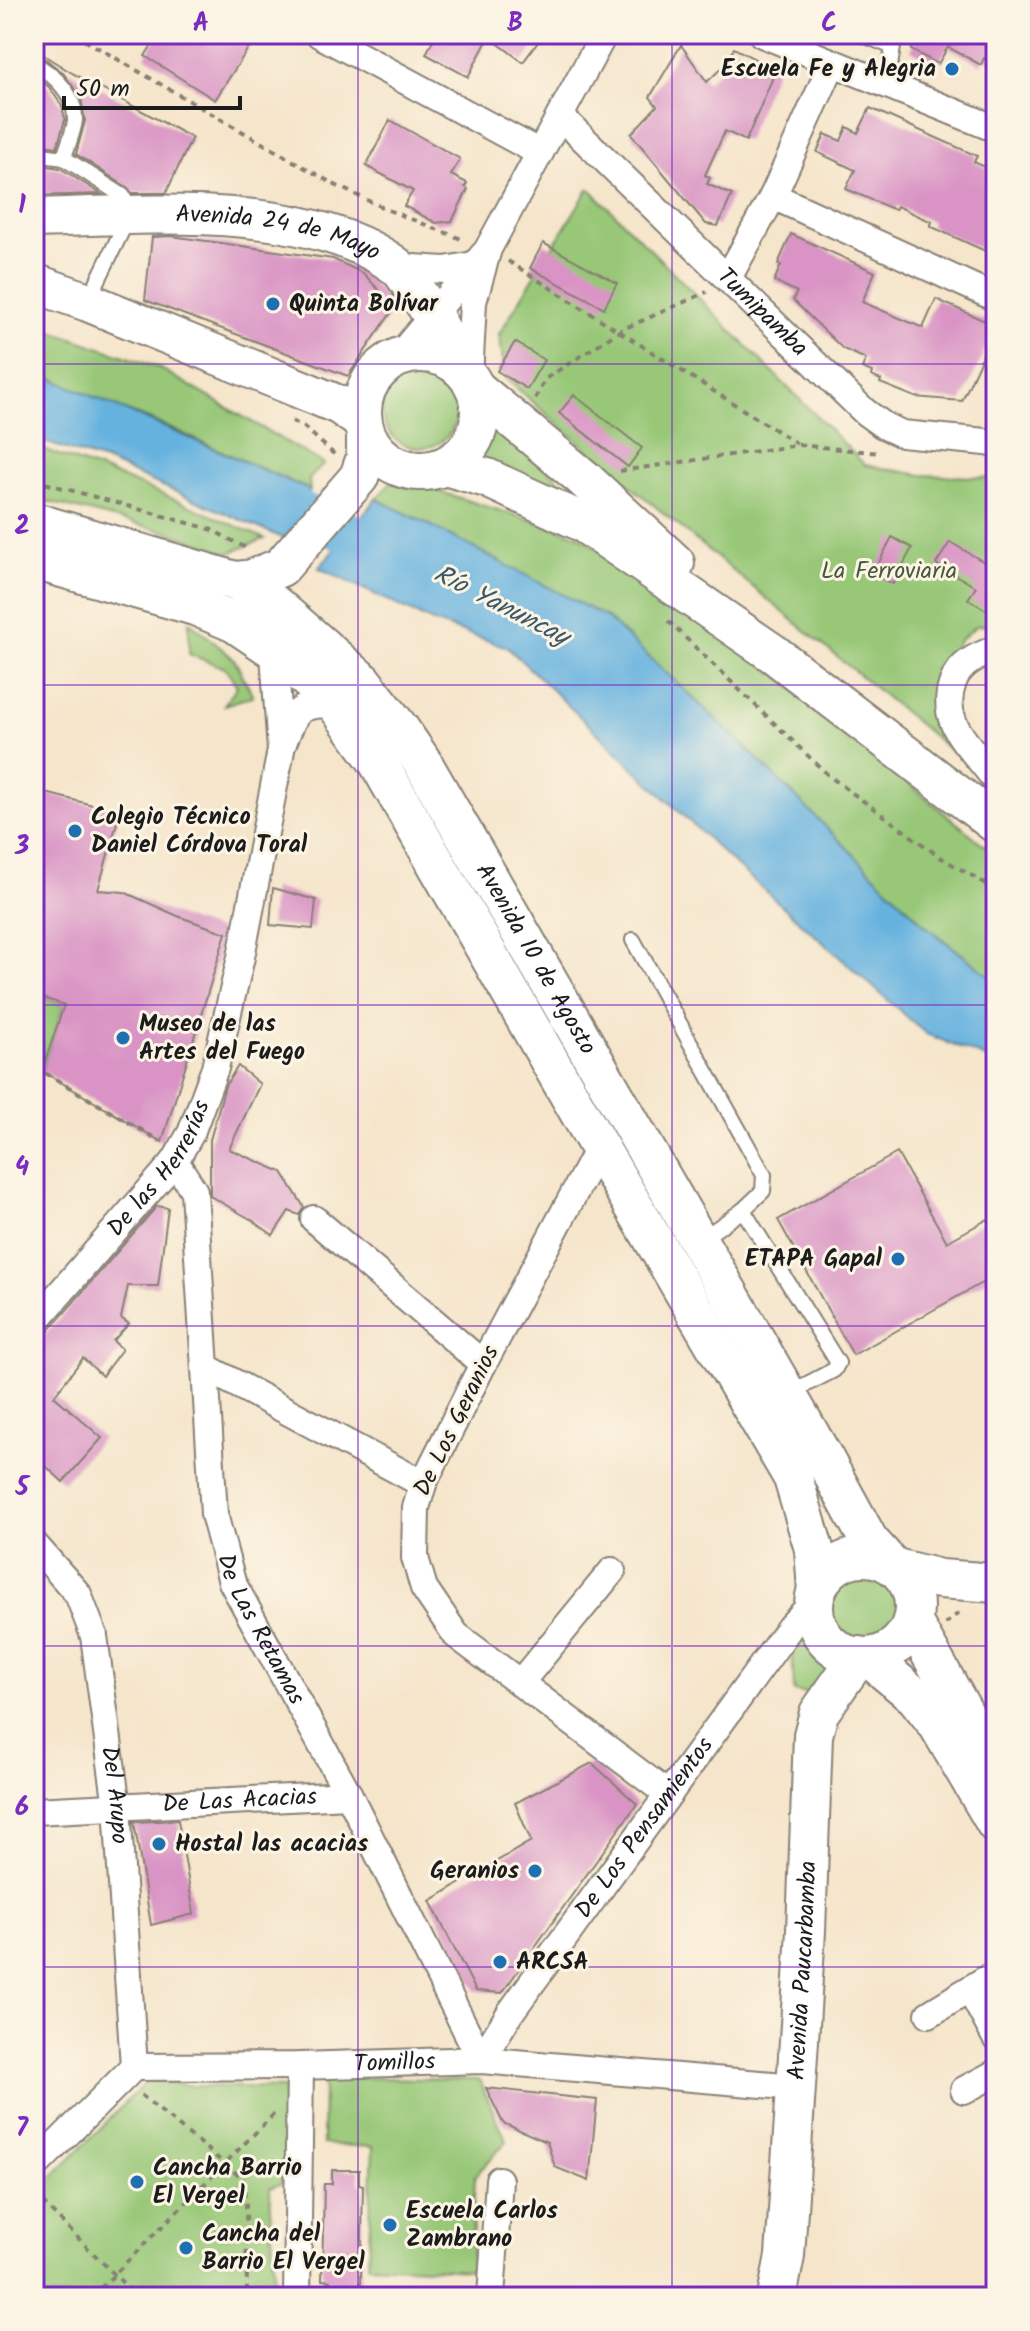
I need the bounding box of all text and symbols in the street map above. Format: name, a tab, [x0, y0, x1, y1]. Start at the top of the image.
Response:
text: A	[193, 3, 209, 45]
text: B	[507, 3, 523, 45]
text: C	[821, 3, 837, 45]
place label: Escuela Fe y Alegria	[721, 50, 936, 89]
scale bar	[64, 60, 240, 110]
marker: Escuela Fe y Alegria	[943, 60, 961, 78]
text: 50 m	[76, 70, 130, 109]
text: 1	[18, 185, 26, 227]
street label: Avenida 24 de Mayo	[175, 195, 388, 272]
street label: Tumipamba	[708, 258, 817, 366]
place label: Quinta Bolívar	[289, 285, 439, 324]
marker: Quinta Bolívar	[264, 295, 282, 313]
text: 2	[14, 506, 30, 548]
park label: La Ferroviaria	[821, 552, 957, 591]
water label: Río Yanuncay	[426, 554, 579, 660]
place label: Colegio Técnico Daniel Córdova Toral	[91, 798, 308, 865]
marker: Colegio Técnico Daniel Córdova Toral	[66, 822, 84, 840]
text: 3	[14, 826, 29, 868]
street label: Avenida 10 de Agosto	[465, 856, 607, 1062]
place label: Museo de las Artes del Fuego	[139, 1005, 305, 1072]
marker: Museo de las Artes del Fuego	[114, 1029, 132, 1047]
street label: De las Herrerías	[98, 1094, 221, 1246]
text: 4	[15, 1147, 29, 1189]
place label: ETAPA Gapal	[745, 1240, 883, 1279]
marker: ETAPA Gapal	[889, 1250, 907, 1268]
street label: De Los Geranios	[404, 1339, 510, 1503]
text: 5	[14, 1467, 30, 1509]
street label: De Las Retamas	[206, 1549, 315, 1712]
street label: De Los Pensamientos	[565, 1729, 724, 1927]
street label: Del Arupo	[90, 1744, 139, 1845]
street label: De Las Acacias	[162, 1777, 318, 1824]
text: 6	[15, 1787, 29, 1829]
place label: Hostal las acacias	[175, 1825, 368, 1864]
marker: Hostal las acacias	[150, 1835, 168, 1853]
place label: Geranios	[430, 1852, 519, 1891]
street label: Avenida Paucarbamba	[777, 1860, 828, 2081]
marker: Geranios	[526, 1862, 544, 1880]
place label: ARCSA	[516, 1943, 589, 1982]
marker: ARCSA	[491, 1953, 509, 1971]
street label: Tomillos	[353, 2042, 436, 2084]
text: 7	[16, 2108, 29, 2150]
place label: Cancha Barrio El Vergel	[153, 2149, 302, 2216]
marker: Cancha Barrio El Vergel	[128, 2173, 146, 2191]
place label: Escuela Carlos Zambrano	[406, 2192, 558, 2259]
place label: Cancha del Barrio El Vergel	[202, 2215, 365, 2282]
marker: Escuela Carlos Zambrano	[381, 2216, 399, 2234]
marker: Cancha del Barrio El Vergel	[177, 2239, 195, 2257]

